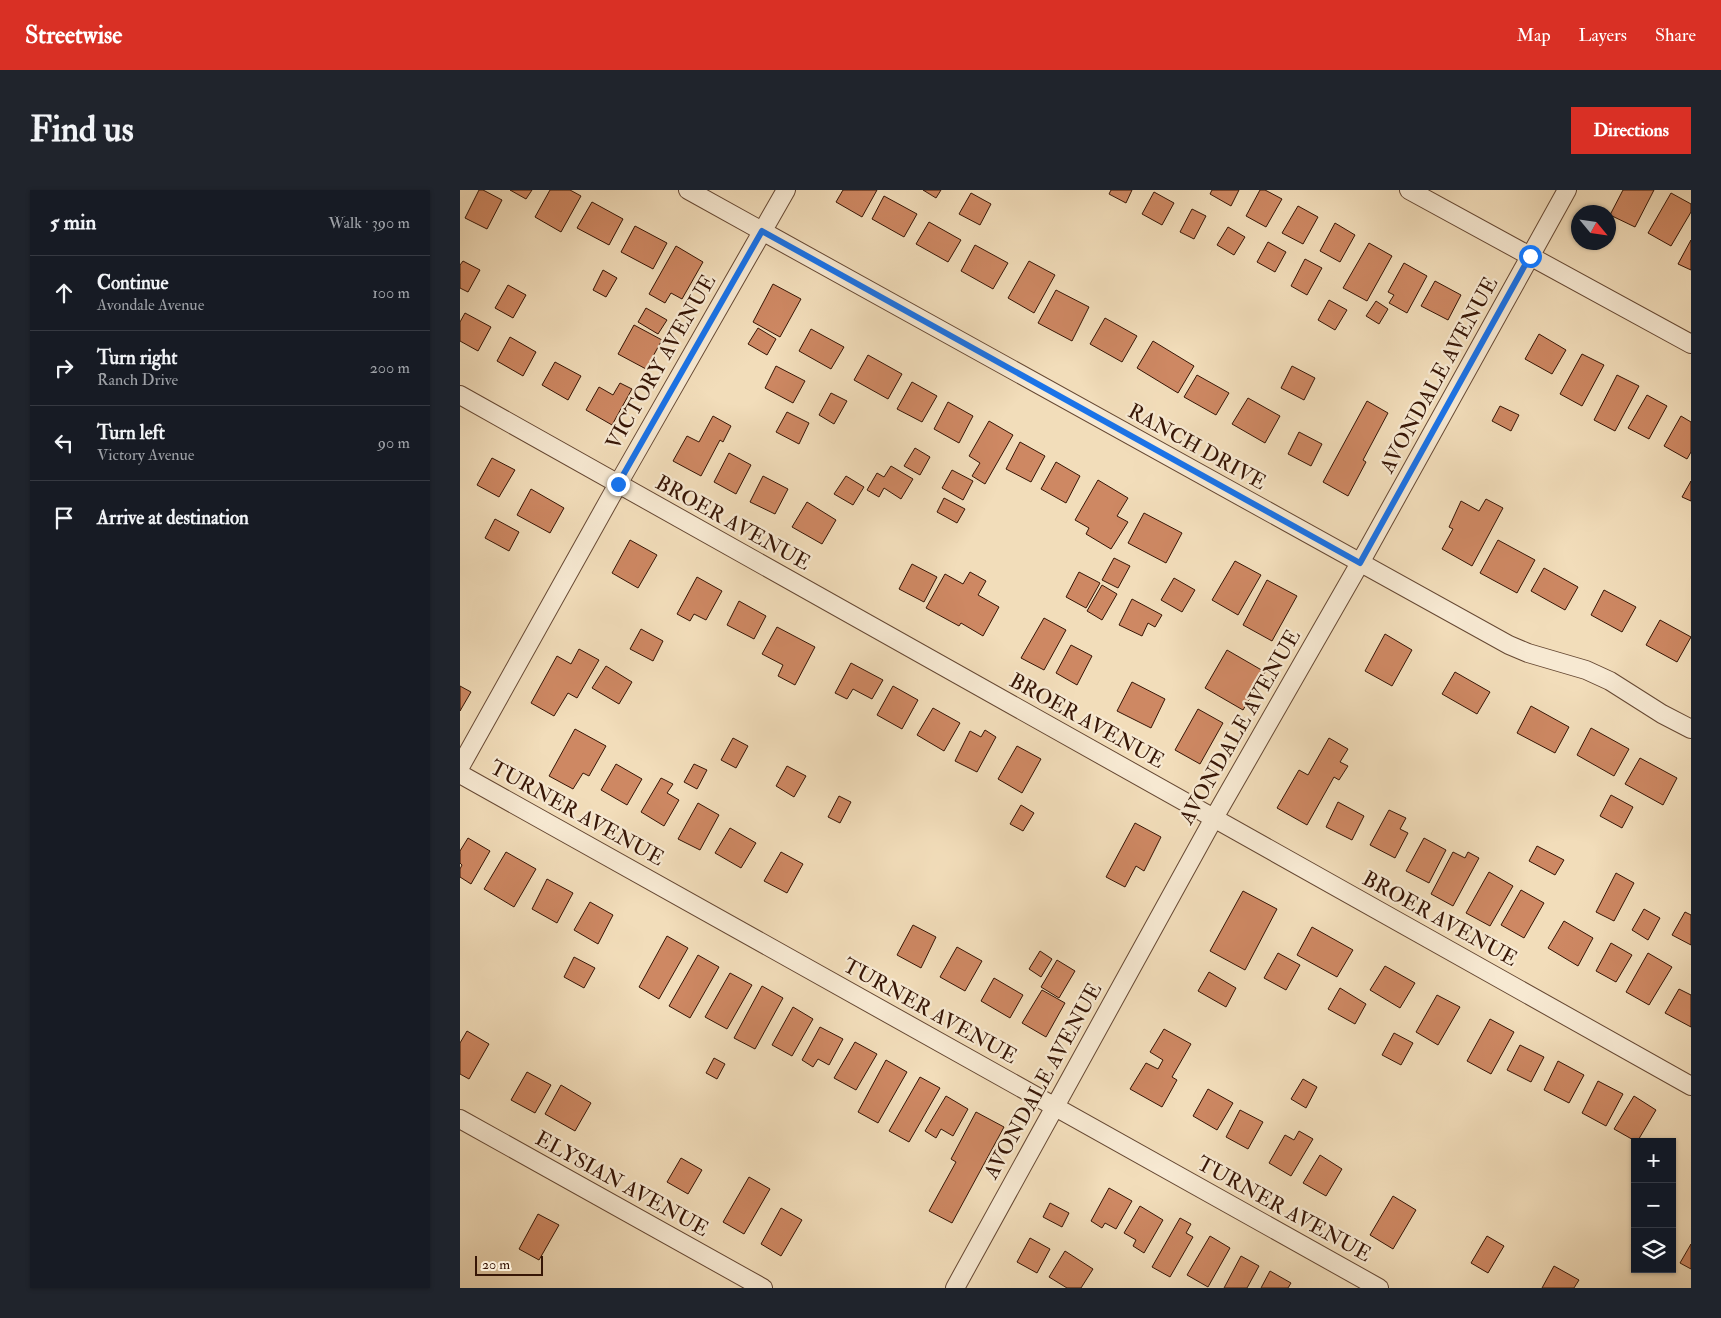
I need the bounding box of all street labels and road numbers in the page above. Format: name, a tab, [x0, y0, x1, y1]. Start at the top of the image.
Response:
street label: VICTORY AVENUE	[600, 270, 722, 454]
street label: AVONDALE AVENUE	[1373, 272, 1504, 479]
street label: RANCH DRIVE	[1123, 398, 1271, 496]
street label: BROER AVENUE	[651, 469, 815, 577]
street label: AVONDALE AVENUE	[1173, 625, 1307, 830]
street label: BROER AVENUE	[1005, 667, 1169, 775]
street label: TURNER AVENUE	[485, 754, 669, 872]
street label: BROER AVENUE	[1358, 865, 1522, 973]
street label: TURNER AVENUE	[838, 952, 1022, 1070]
street label: AVONDALE AVENUE	[977, 978, 1108, 1185]
street label: ELYSIAN AVENUE	[530, 1125, 714, 1243]
street label: TURNER AVENUE	[1192, 1150, 1376, 1268]

